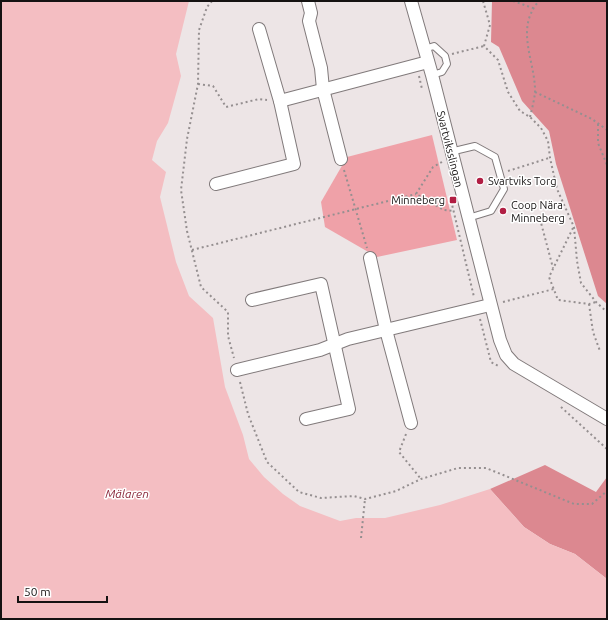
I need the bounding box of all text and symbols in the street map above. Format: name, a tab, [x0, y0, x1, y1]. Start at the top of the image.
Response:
street label: Svartviksslingan	[435, 110, 465, 188]
place label: Svartviks Torg	[488, 175, 557, 187]
marker: Svartviks Torg	[475, 176, 485, 186]
place label: Minneberg	[391, 194, 445, 206]
marker: Minneberg	[448, 195, 458, 205]
place label: Coop Nära Minneberg	[511, 199, 565, 224]
marker: Coop Nära Minneberg	[498, 206, 508, 216]
water label: Mälaren	[105, 487, 149, 500]
scale bar	[18, 578, 107, 604]
text: 50 m	[24, 585, 51, 598]

